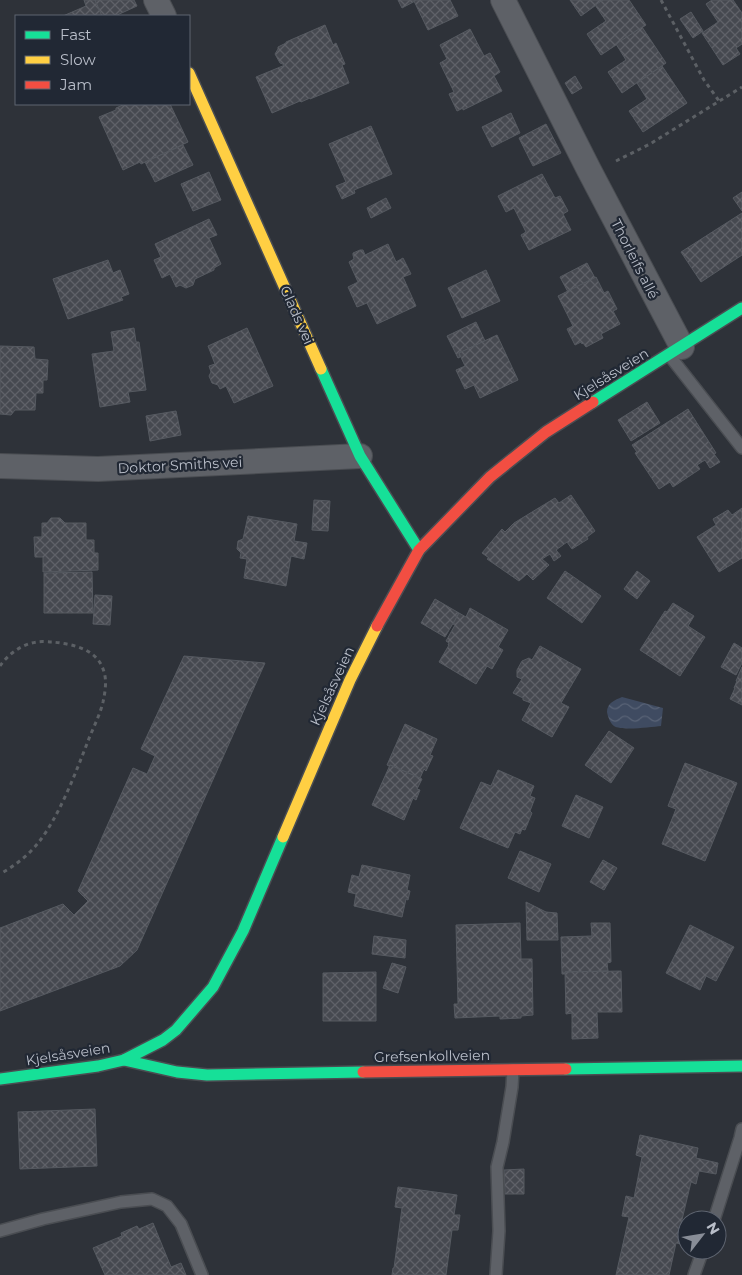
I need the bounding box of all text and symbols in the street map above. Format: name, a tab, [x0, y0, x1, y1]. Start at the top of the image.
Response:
legend	[15, 15, 190, 105]
text: Fast	[60, 25, 91, 44]
text: Slow	[60, 50, 96, 69]
text: Jam	[59, 75, 92, 94]
street label: Thorleifs allé	[607, 216, 663, 302]
street label: Glads vei	[276, 283, 318, 347]
street label: Kjelsåsveien	[570, 344, 652, 404]
street label: Doktor Smiths vei	[117, 453, 243, 477]
street label: Kjelsåsveien	[306, 644, 358, 728]
street label: Kjelsåsveien	[24, 1038, 112, 1070]
street label: Grefsenkollveien	[374, 1046, 490, 1066]
north arrow	[677, 1210, 727, 1260]
text: N	[703, 1219, 724, 1238]

